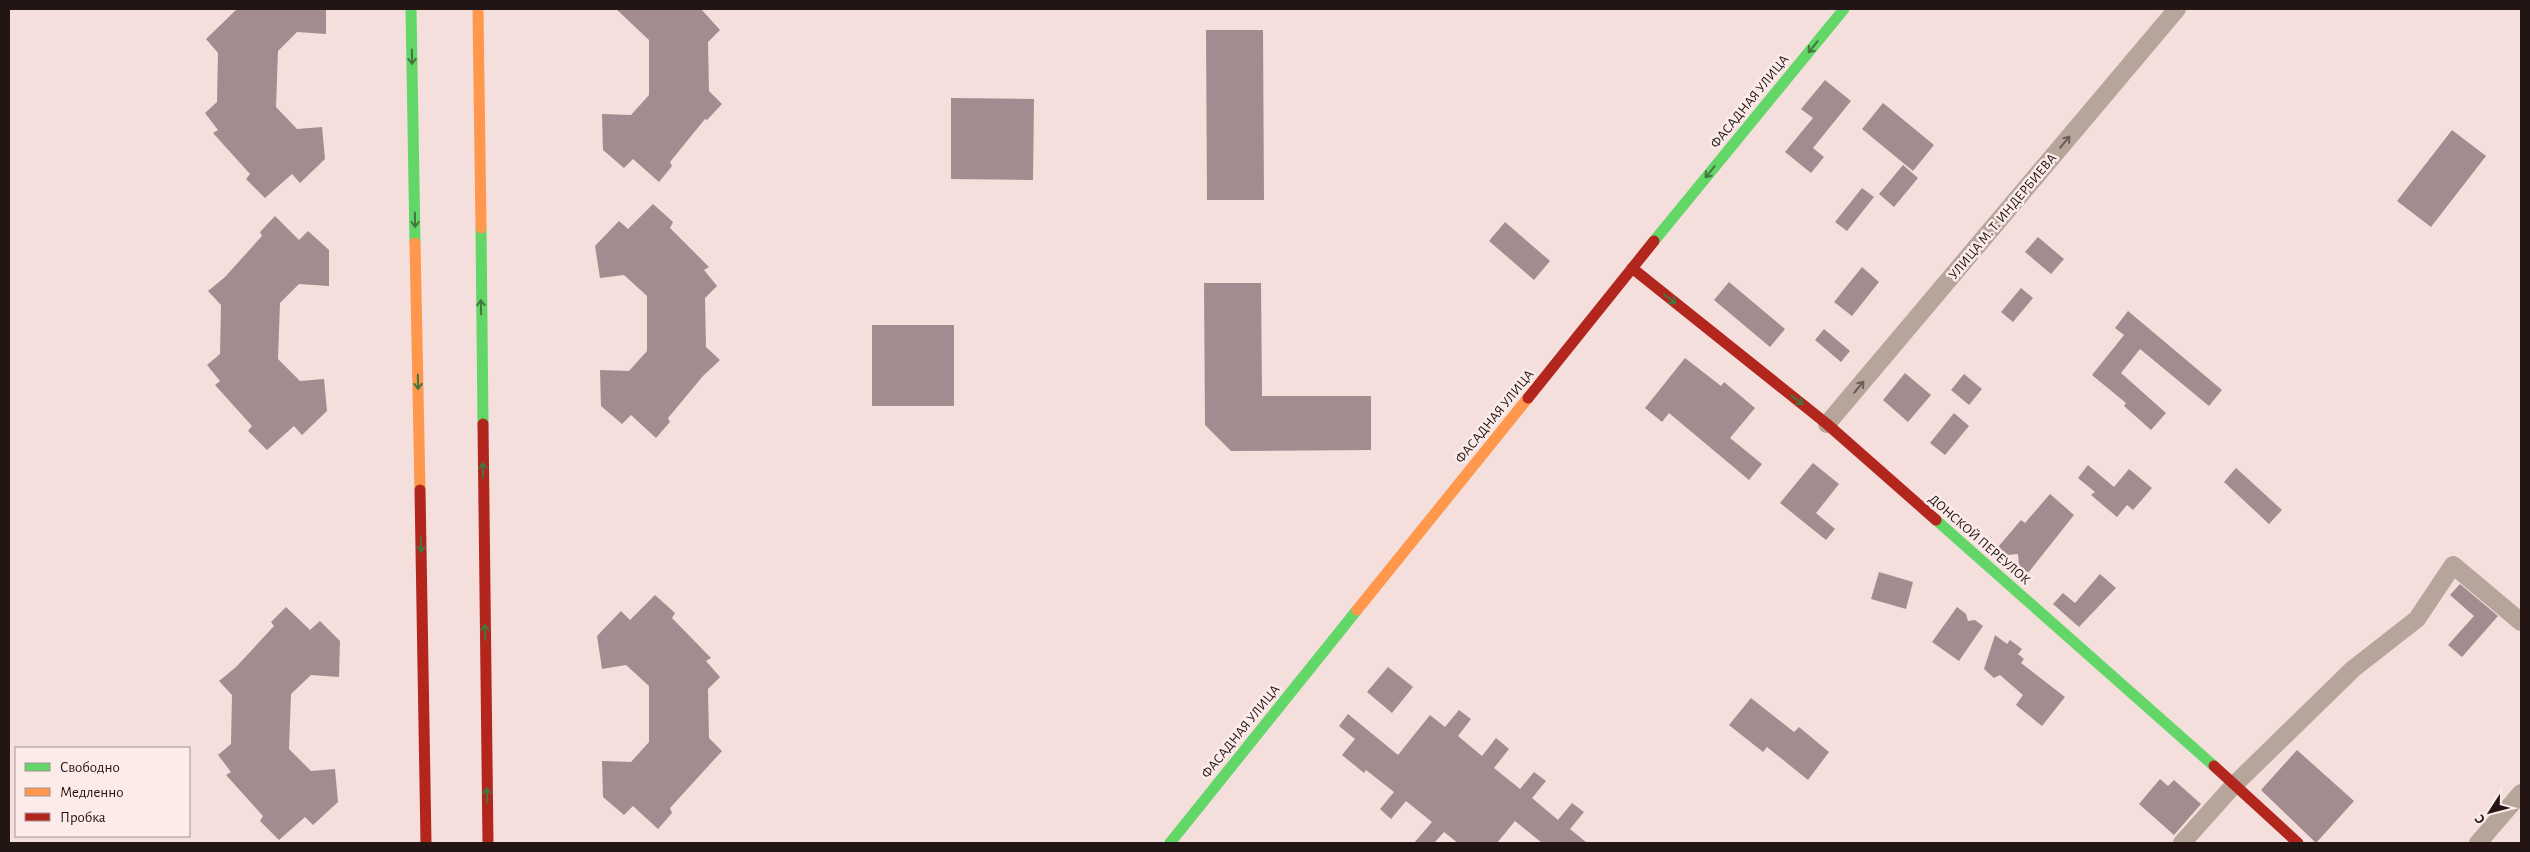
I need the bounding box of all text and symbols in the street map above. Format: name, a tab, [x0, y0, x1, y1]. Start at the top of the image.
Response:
one-way arrow	[1808, 40, 1819, 53]
one-way arrow	[407, 49, 417, 65]
street label: ФАСАДНАЯ УЛИЦА	[1708, 52, 1792, 151]
one-way arrow	[2059, 136, 2070, 149]
street label: УЛИЦА М. Т. ИНДЕРБИЕВА	[1946, 151, 2059, 282]
one-way arrow	[1705, 166, 1716, 179]
one-way arrow	[410, 212, 420, 228]
one-way arrow	[1663, 293, 1676, 304]
one-way arrow	[476, 299, 486, 316]
street label: ФАСАДНАЯ УЛИЦА	[1453, 367, 1537, 466]
one-way arrow	[413, 374, 423, 390]
one-way arrow	[1853, 380, 1864, 393]
one-way arrow	[1790, 395, 1804, 405]
one-way arrow	[478, 462, 488, 478]
street label: ДОНСКОЙ ПЕРЕУЛОК	[1926, 491, 2034, 588]
one-way arrow	[416, 536, 426, 553]
one-way arrow	[480, 624, 490, 640]
street label: ФАСАДНАЯ УЛИЦА	[1199, 682, 1283, 781]
legend	[15, 747, 190, 837]
text: Свободно	[60, 760, 120, 775]
text: Медленно	[60, 785, 124, 800]
one-way arrow	[482, 787, 492, 803]
north arrow	[2465, 787, 2515, 837]
text: Пробка	[60, 810, 106, 825]
text: С	[2472, 812, 2488, 826]

